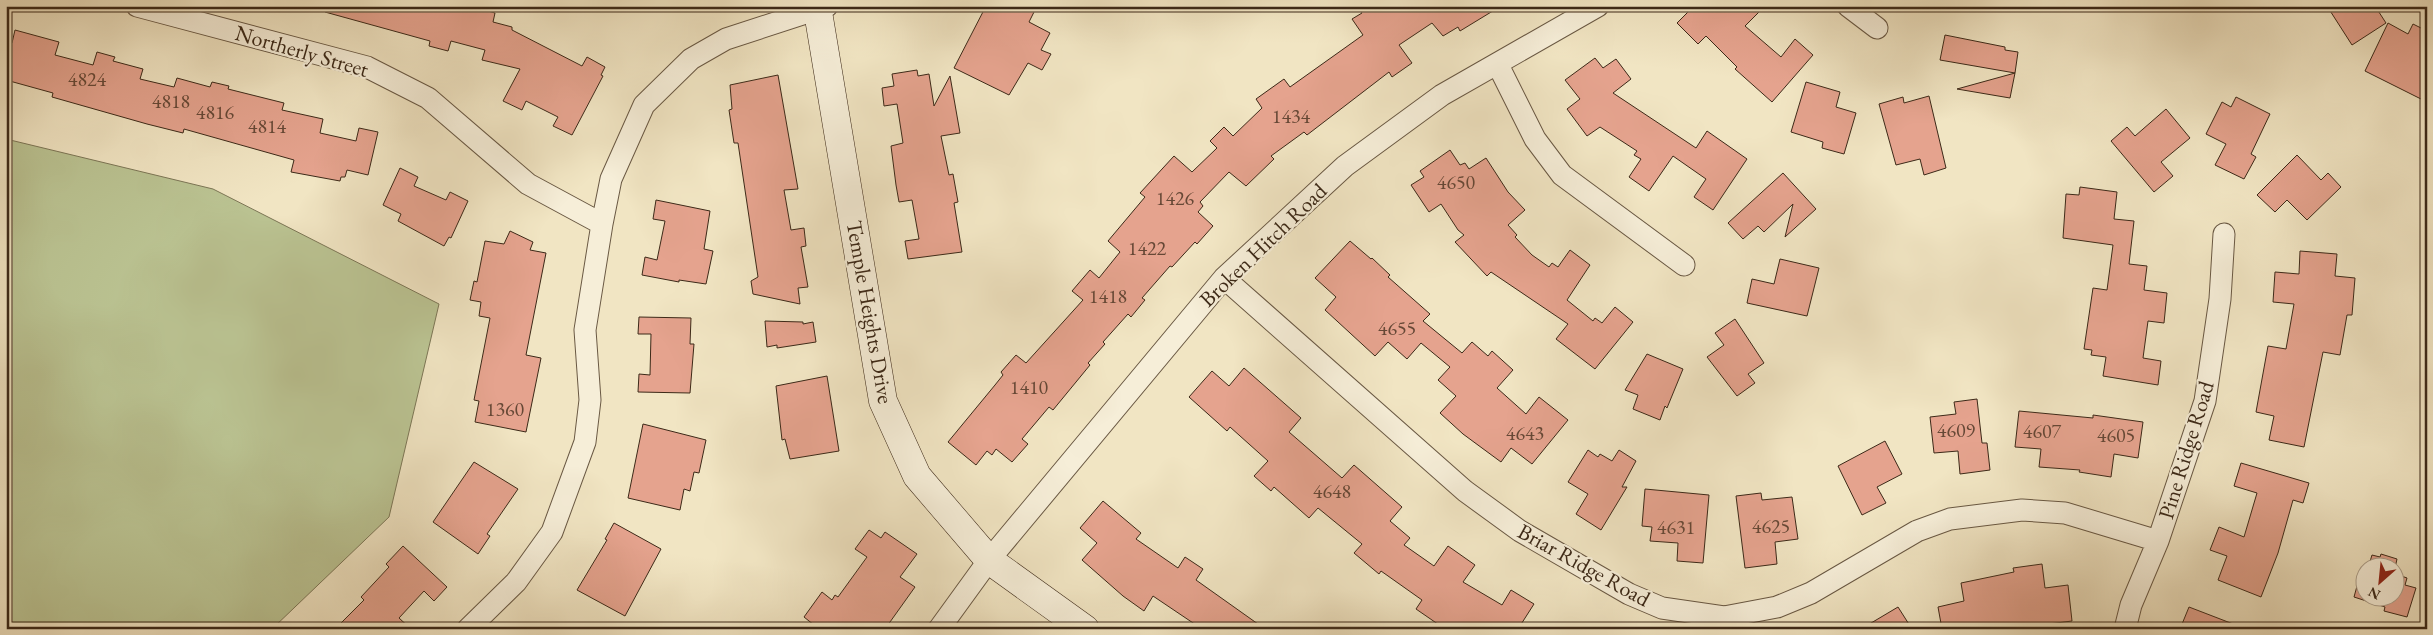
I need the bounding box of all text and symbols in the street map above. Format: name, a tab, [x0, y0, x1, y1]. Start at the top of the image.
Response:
street label: Northerly Street	[232, 18, 372, 84]
house number: 4824	[68, 66, 107, 92]
house number: 4818	[152, 88, 190, 114]
house number: 4816	[196, 99, 235, 125]
house number: 1434	[1272, 103, 1311, 129]
house number: 4814	[248, 113, 287, 139]
house number: 4650	[1437, 169, 1476, 195]
street label: Broken Hitch Road	[1193, 176, 1334, 313]
house number: 1426	[1156, 185, 1195, 211]
street label: Temple Heights Drive	[840, 218, 900, 406]
house number: 1422	[1128, 235, 1167, 261]
house number: 1418	[1089, 283, 1127, 309]
house number: 4655	[1378, 315, 1416, 341]
house number: 1410	[1010, 374, 1049, 400]
street label: Pine Ridge Road	[2151, 377, 2221, 523]
house number: 1360	[486, 396, 525, 422]
house number: 4609	[1937, 417, 1976, 443]
house number: 4607	[2023, 418, 2062, 444]
house number: 4643	[1506, 420, 1544, 446]
house number: 4605	[2097, 422, 2135, 448]
house number: 4648	[1313, 478, 1351, 504]
house number: 4625	[1752, 513, 1790, 539]
house number: 4631	[1657, 514, 1695, 540]
street label: Briar Ridge Road	[1513, 517, 1656, 614]
north arrow	[2356, 558, 2406, 608]
text: N	[2364, 583, 2383, 604]

